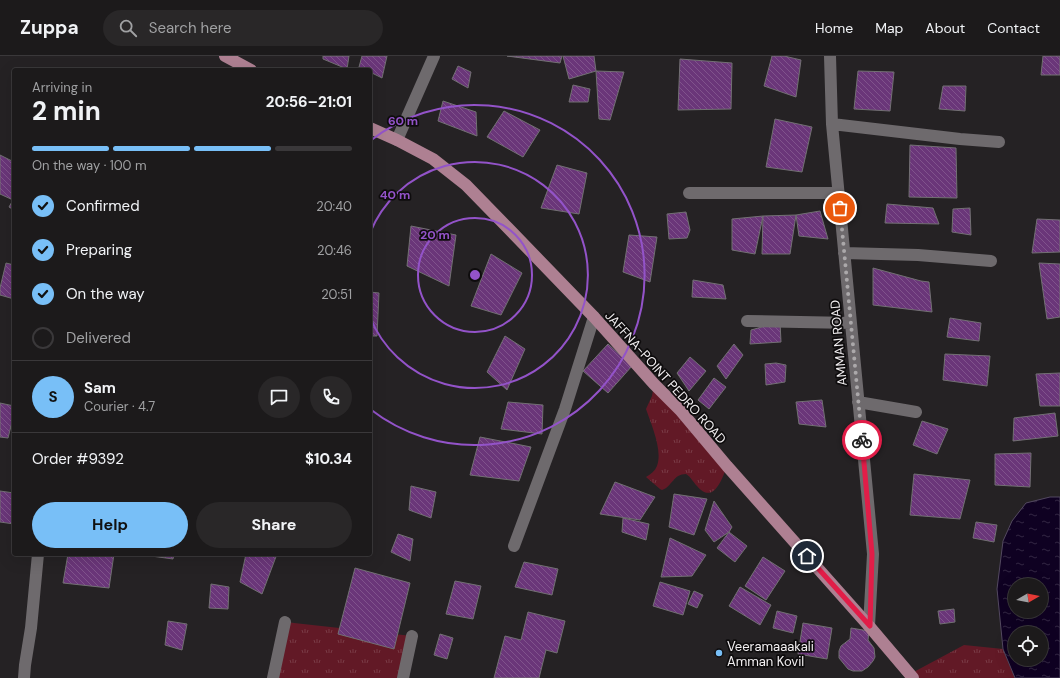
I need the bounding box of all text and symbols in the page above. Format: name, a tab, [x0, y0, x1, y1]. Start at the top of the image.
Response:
search box	[103, 10, 383, 46]
text: Zuppa	[20, 15, 79, 40]
icon: search	[117, 17, 139, 39]
text: Search here	[149, 18, 231, 38]
text: Home	[815, 19, 853, 37]
text: Map	[875, 19, 903, 37]
text: About	[925, 19, 965, 37]
text: Contact	[987, 19, 1040, 37]
text: Arriving in	[32, 79, 92, 96]
text: 20:56–21:01	[266, 92, 352, 112]
text: 2 min	[32, 94, 101, 128]
text: 60 m	[388, 113, 418, 129]
text: On the way · 100 m	[32, 157, 147, 174]
text: 40 m	[380, 187, 410, 203]
pin	[823, 191, 857, 225]
icon: check	[32, 195, 54, 217]
text: Confirmed	[66, 196, 140, 216]
icon: bag	[829, 197, 851, 219]
text: 20:40	[316, 198, 352, 215]
text: 20 m	[420, 227, 450, 243]
icon: check	[32, 239, 54, 261]
text: Preparing	[66, 240, 132, 260]
text: 20:46	[317, 242, 352, 259]
centre of rings	[468, 268, 482, 282]
icon: check	[32, 283, 54, 305]
text: On the way	[66, 284, 145, 304]
text: 20:51	[321, 286, 352, 303]
street label: AMMAN ROAD	[826, 299, 851, 387]
street label: JAFFNA-POINT PEDRO ROAD	[601, 307, 730, 447]
text: Delivered	[66, 328, 131, 348]
button: chat	[258, 376, 300, 418]
button: phone	[310, 376, 352, 418]
text: Sam	[84, 378, 116, 398]
text: S	[48, 387, 58, 407]
text: Courier · 4.7	[84, 398, 155, 415]
courier	[842, 420, 882, 460]
icon: bike	[851, 429, 873, 451]
text: Order #9392	[32, 449, 124, 469]
text: $10.34	[305, 449, 352, 469]
button: Help	[32, 502, 188, 548]
button: Share	[196, 502, 352, 548]
pin	[790, 539, 824, 573]
icon: home	[796, 545, 818, 567]
north arrow	[1008, 578, 1048, 618]
map controls	[1008, 578, 1048, 666]
button: locate	[1008, 626, 1048, 666]
place label: Veeramaaakali Amman Kovil	[727, 638, 814, 670]
marker: Veeramaaakali Amman Kovil	[714, 648, 724, 658]

